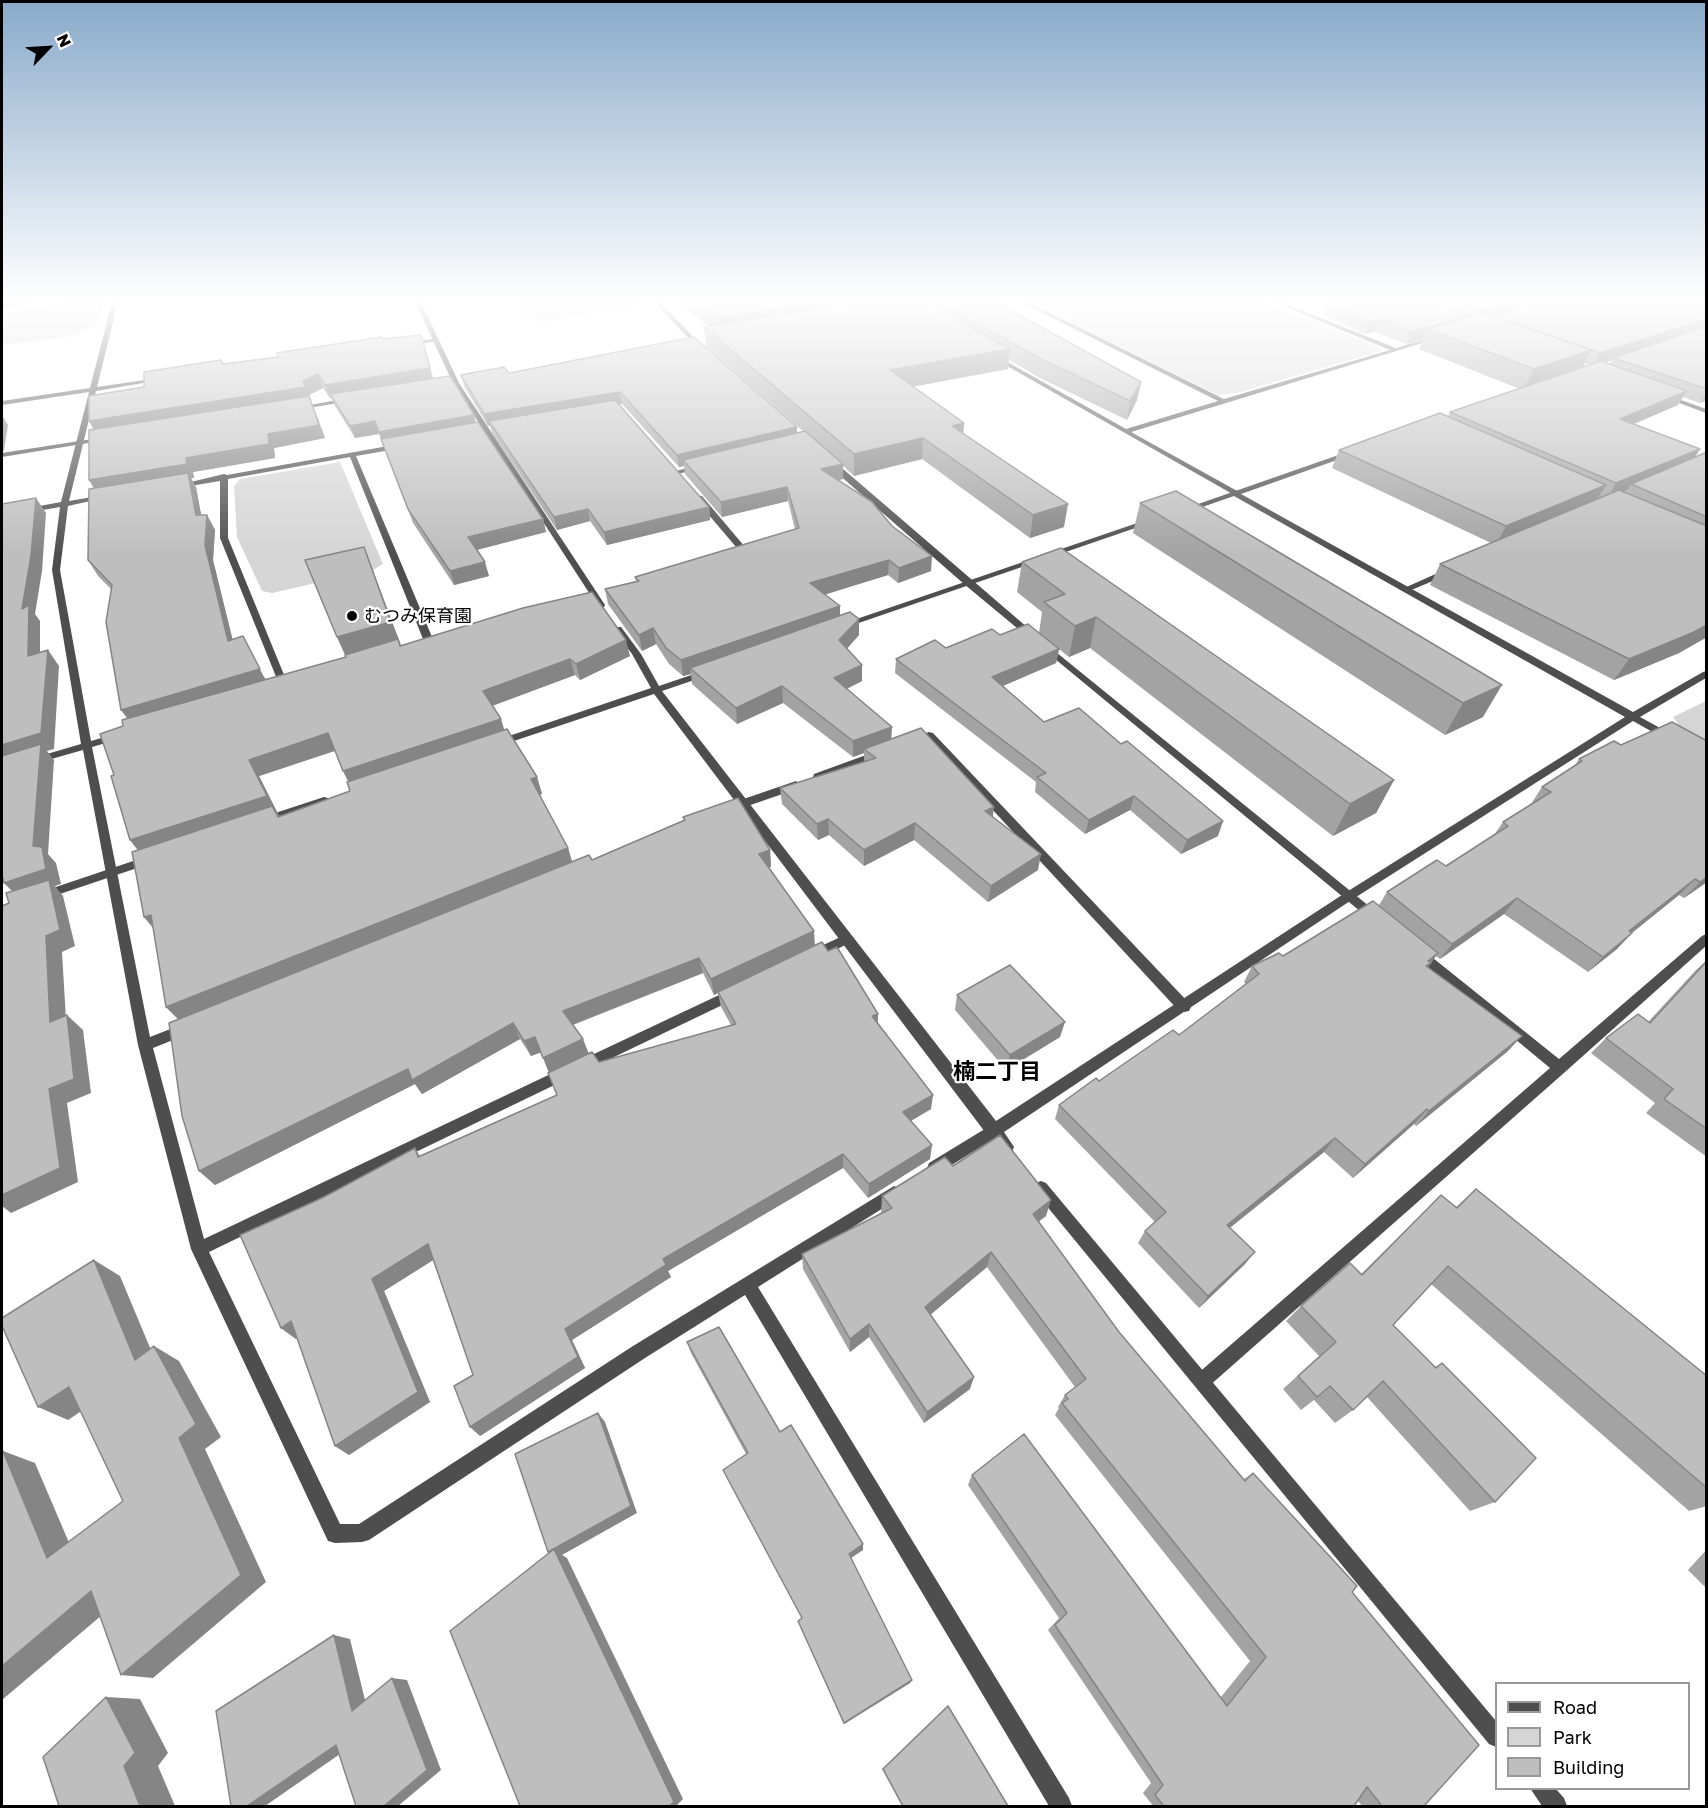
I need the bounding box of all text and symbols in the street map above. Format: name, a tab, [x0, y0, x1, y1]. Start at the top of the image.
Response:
north arrow	[18, 18, 78, 78]
text: N	[53, 31, 76, 50]
place label: むつみ保育園	[364, 605, 472, 627]
marker: むつみ保育園	[345, 609, 359, 623]
district label: 楠二丁目	[953, 1059, 1041, 1085]
legend	[1495, 1682, 1690, 1790]
text: Road	[1553, 1696, 1597, 1718]
text: Park	[1553, 1726, 1592, 1748]
text: Building	[1553, 1756, 1624, 1778]

